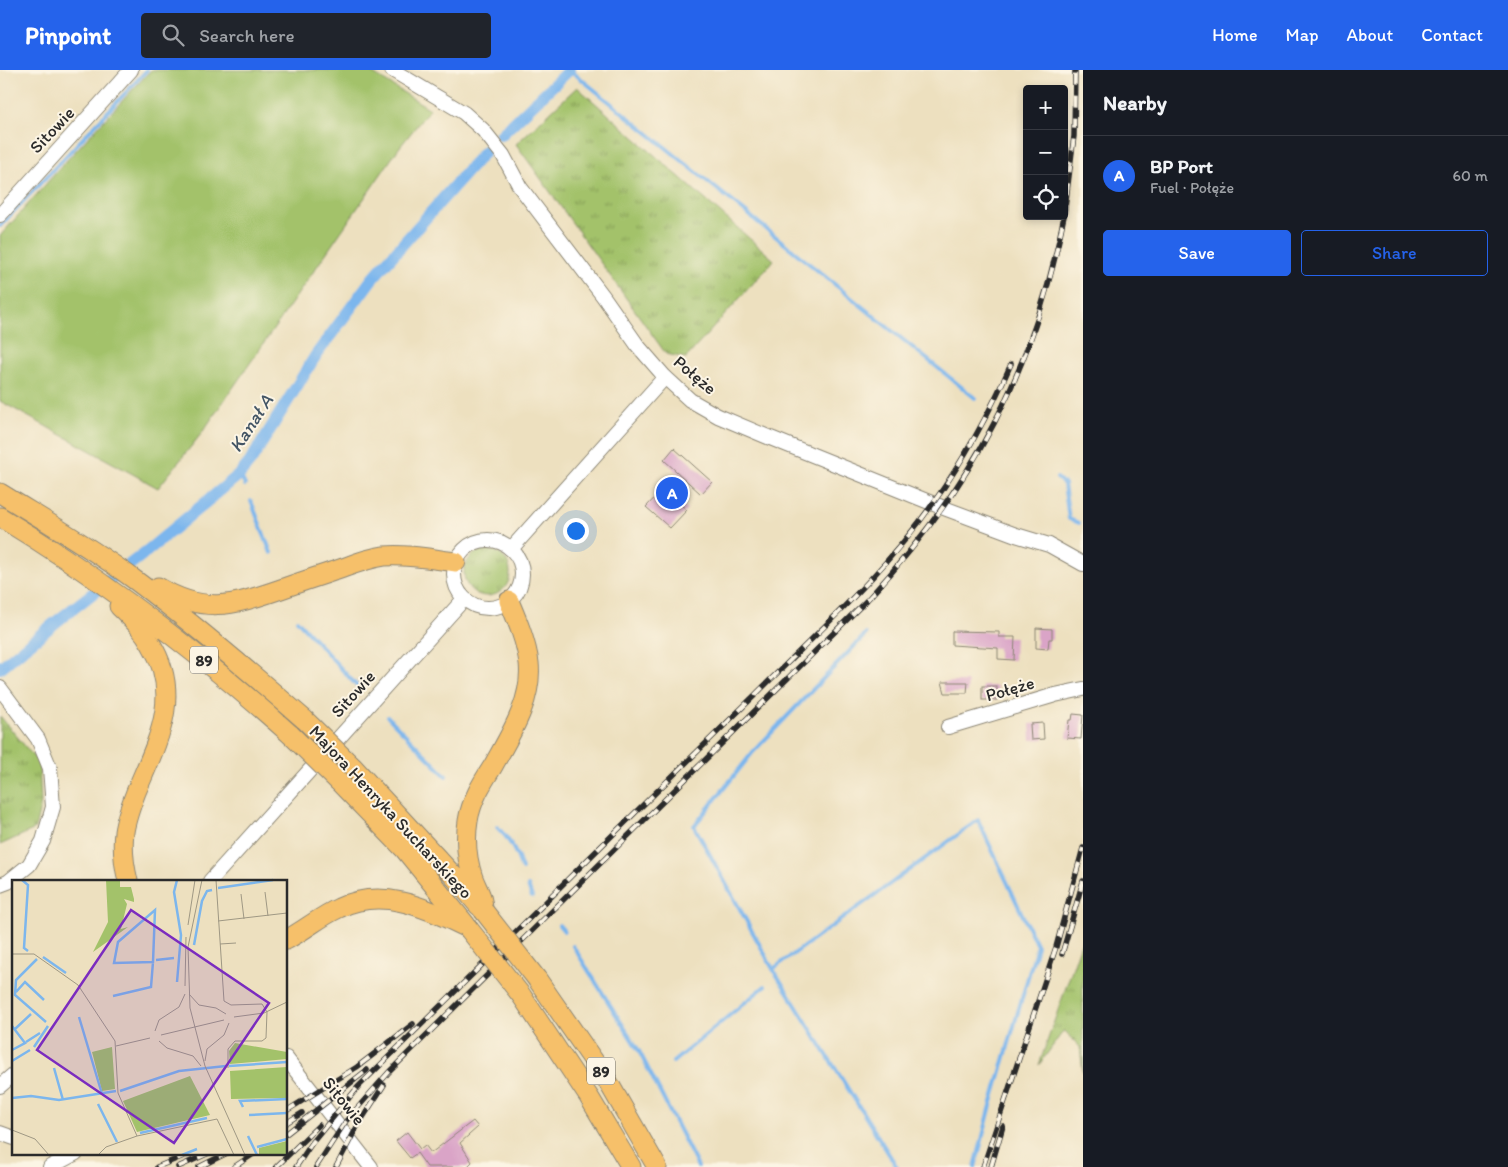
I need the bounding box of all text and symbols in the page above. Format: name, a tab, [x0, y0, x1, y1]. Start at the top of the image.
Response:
search box	[141, 13, 491, 58]
text: Pinpoint	[25, 21, 111, 50]
icon: search	[159, 21, 187, 49]
text: Search here	[199, 24, 294, 47]
text: Home	[1212, 24, 1258, 46]
text: Map	[1286, 24, 1319, 46]
text: About	[1347, 24, 1393, 46]
text: Contact	[1421, 24, 1483, 46]
map controls	[1023, 85, 1068, 220]
button: +	[1023, 85, 1068, 130]
text: Nearby	[1103, 90, 1167, 115]
street label: Sitowie	[25, 102, 79, 158]
button: −	[1023, 130, 1068, 175]
text: BP Port	[1150, 155, 1213, 178]
text: A	[1114, 166, 1124, 185]
text: 60 m	[1453, 166, 1488, 185]
button: locate	[1023, 175, 1068, 220]
text: Fuel · Połęże	[1150, 178, 1234, 197]
button: Save	[1103, 230, 1291, 276]
button: Share	[1301, 230, 1488, 276]
street label: Połęże	[669, 351, 721, 399]
water label: Kanał A	[224, 389, 279, 456]
pin: A	[656, 474, 688, 512]
your location	[563, 518, 589, 544]
road number: 89	[190, 646, 218, 674]
street label: Sitowie	[326, 666, 380, 722]
street label: Połęże	[983, 672, 1037, 706]
street label: Majora Henryka Sucharskiego	[305, 721, 477, 903]
inset map	[12, 880, 288, 1154]
road number: 89	[587, 1058, 615, 1084]
street label: Sitowie	[318, 1072, 370, 1130]

